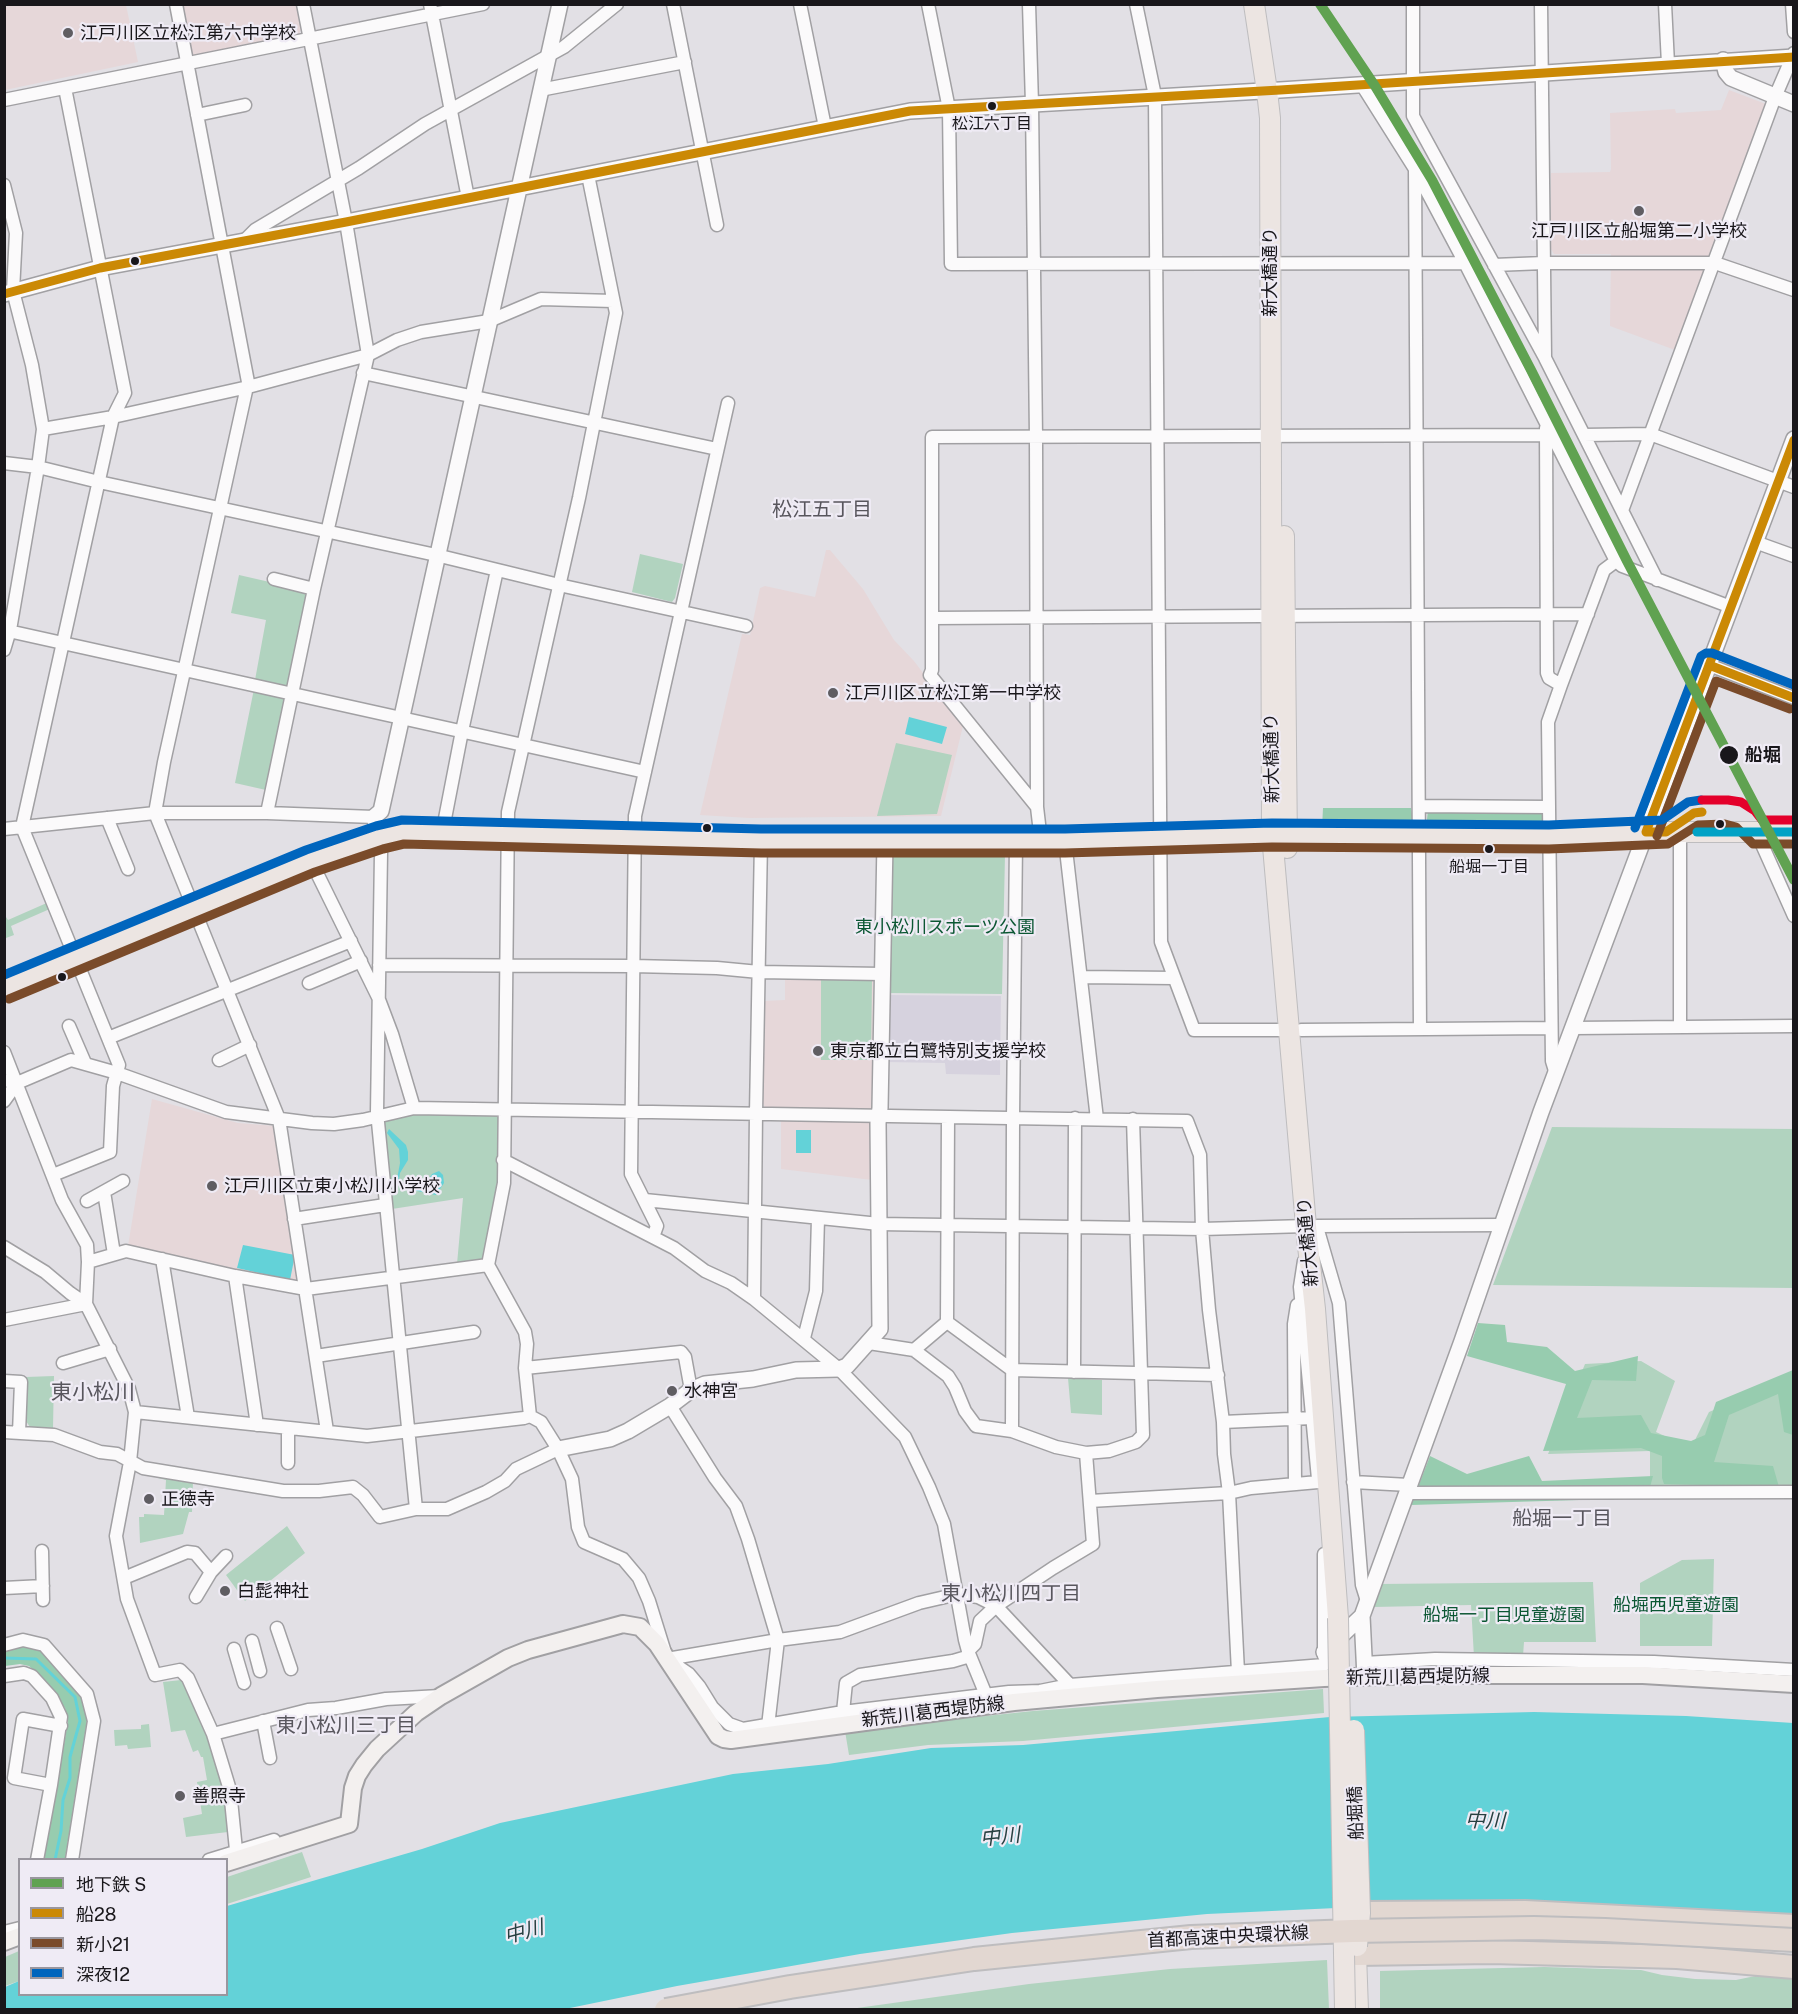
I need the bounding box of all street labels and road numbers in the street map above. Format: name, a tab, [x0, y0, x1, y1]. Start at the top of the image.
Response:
street label: 新大橋通り	[1259, 227, 1281, 317]
street label: 新大橋通り	[1260, 713, 1284, 803]
street label: 新大橋通り	[1293, 1196, 1323, 1288]
street label: 新荒川葛西堤防線	[1346, 1665, 1490, 1689]
street label: 新荒川葛西堤防線	[860, 1693, 1006, 1731]
street label: 船堀橋	[1344, 1786, 1368, 1840]
street label: 首都高速中央環状線	[1147, 1922, 1309, 1952]

